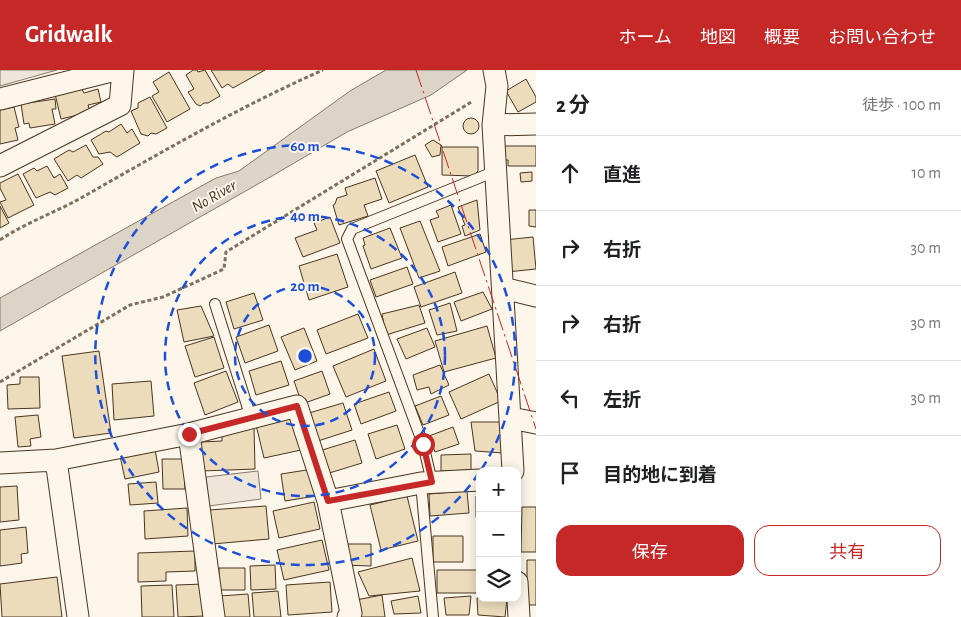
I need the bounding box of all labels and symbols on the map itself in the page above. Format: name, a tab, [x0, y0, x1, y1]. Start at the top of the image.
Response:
text: 60 m	[290, 139, 320, 154]
water label: No River	[189, 177, 240, 215]
text: 40 m	[290, 209, 320, 224]
text: 20 m	[290, 279, 320, 294]
centre of rings	[296, 347, 314, 365]
route end	[178, 423, 201, 446]
route start	[412, 433, 435, 456]

